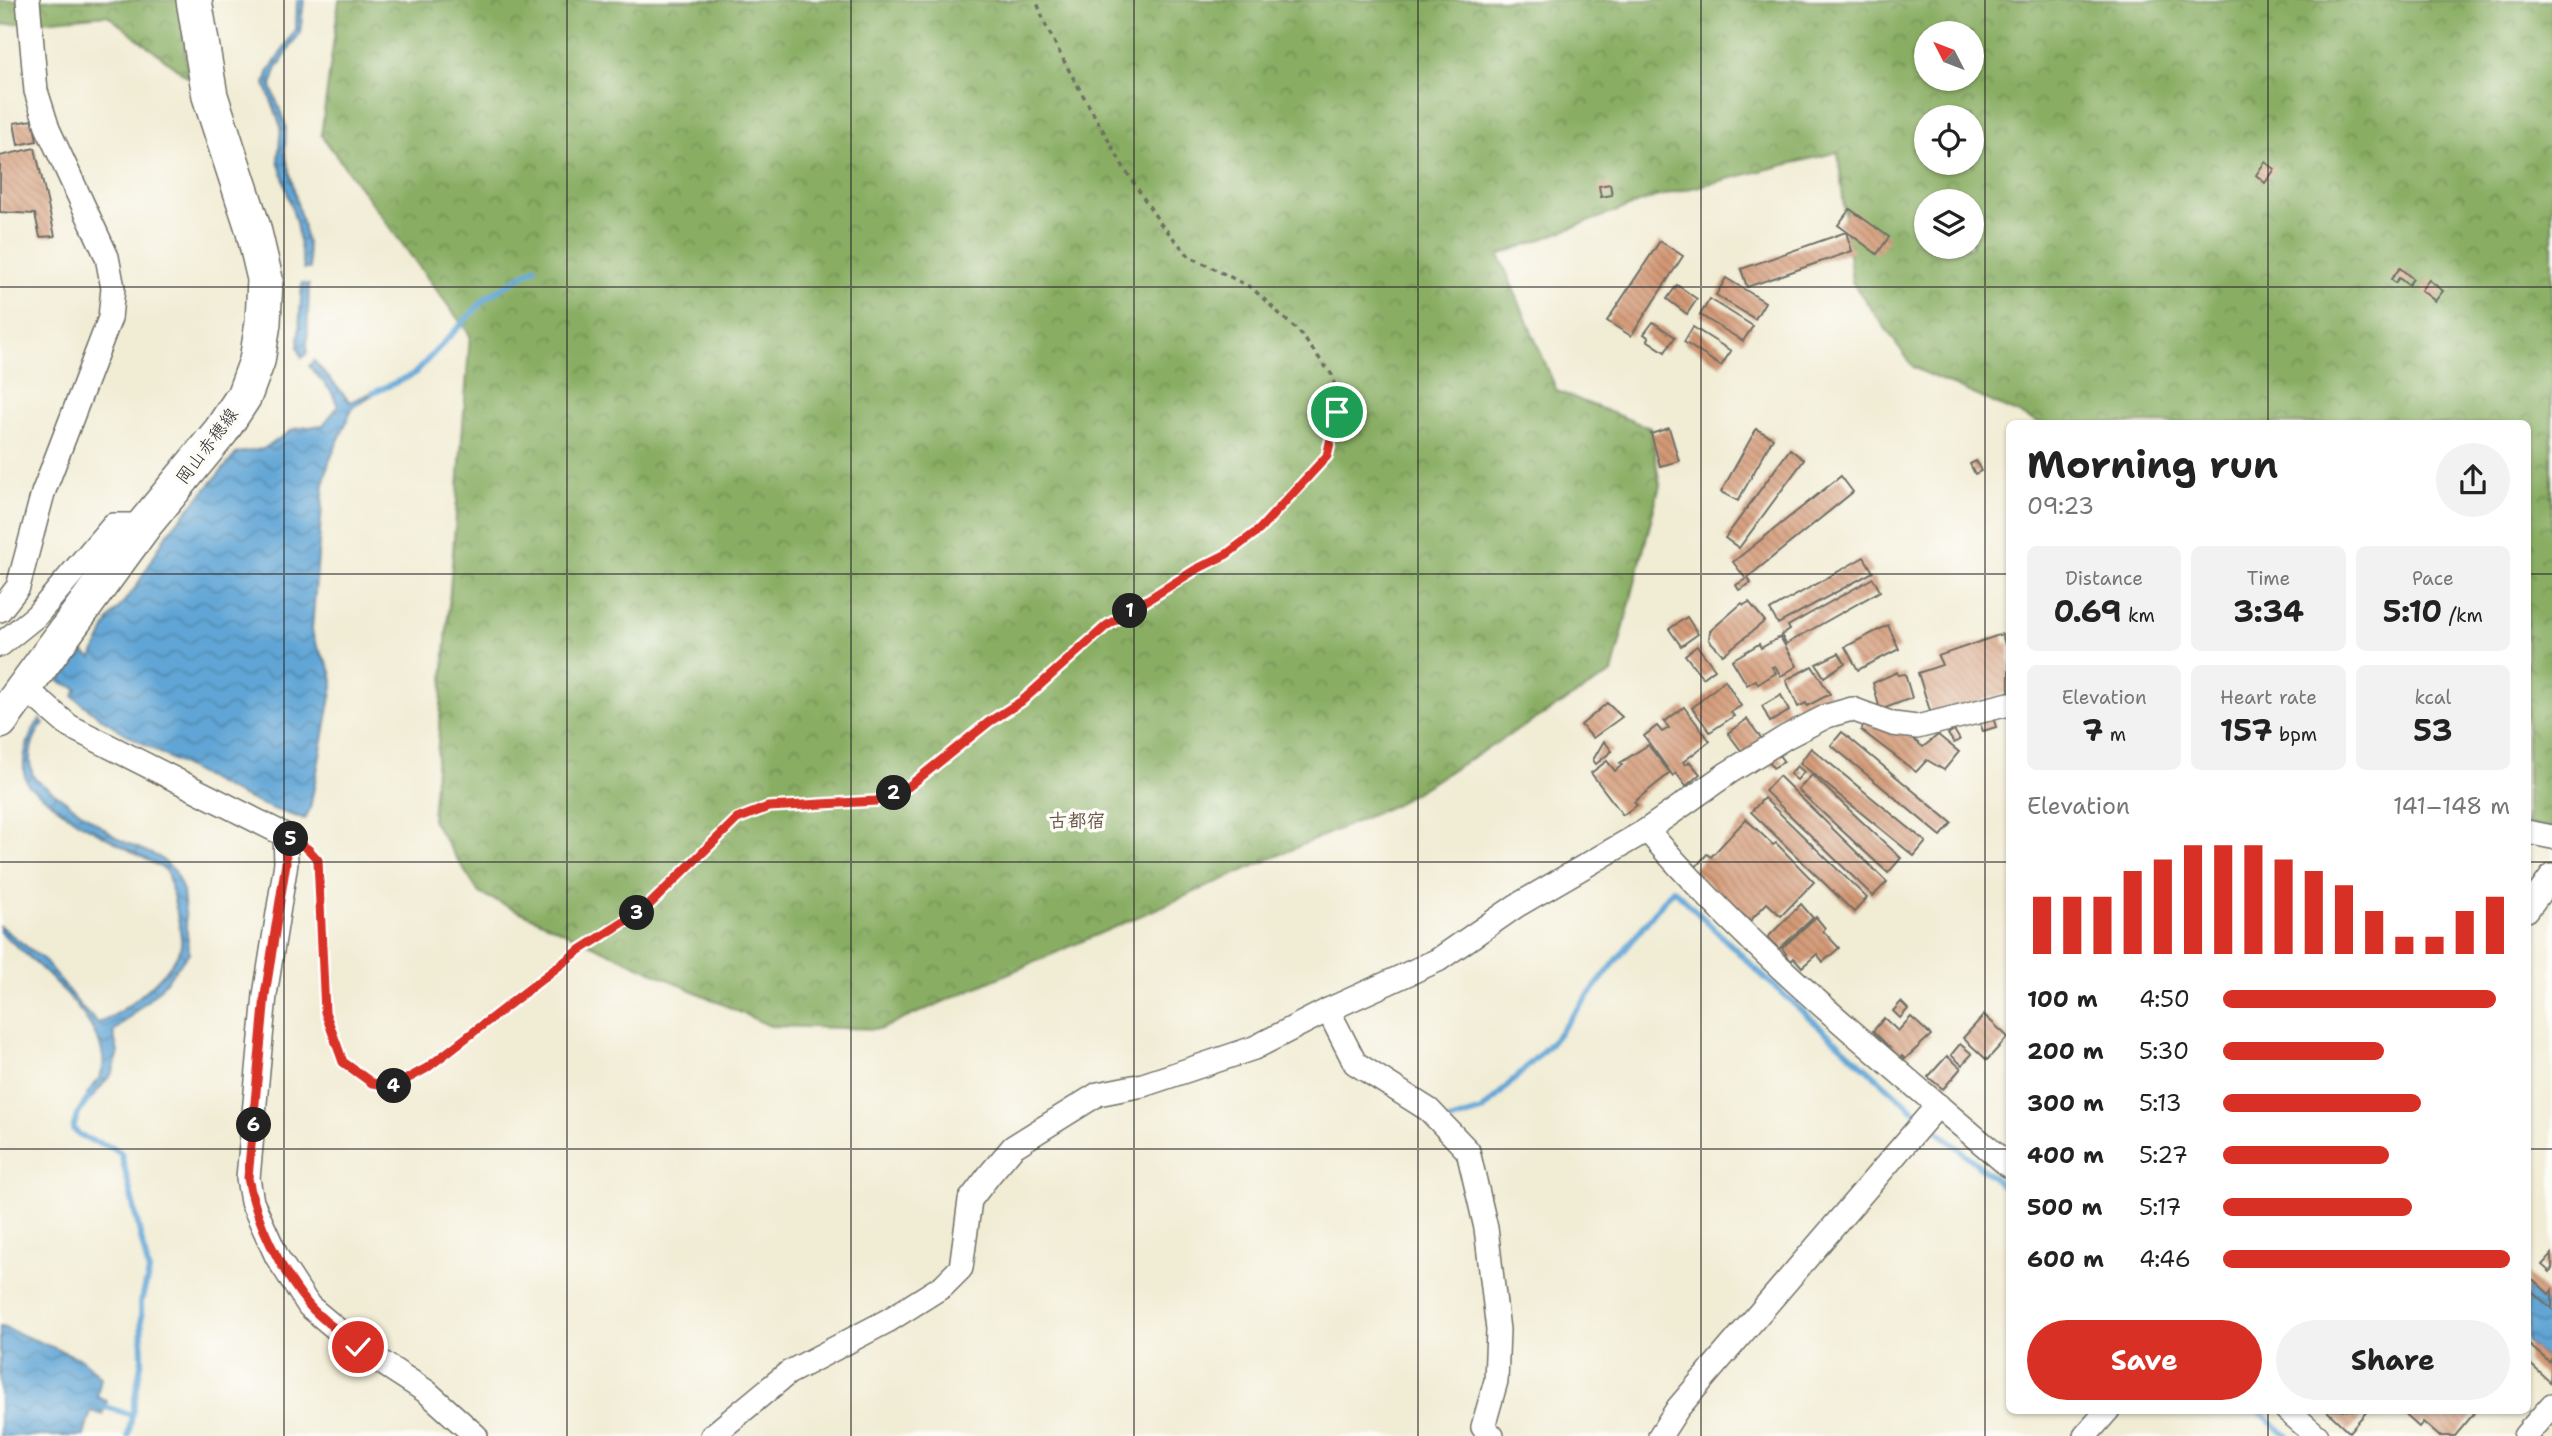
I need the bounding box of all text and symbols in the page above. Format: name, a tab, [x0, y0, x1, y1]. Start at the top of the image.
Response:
north arrow	[1914, 21, 1984, 91]
map controls	[1914, 21, 1984, 259]
button: locate	[1914, 105, 1984, 175]
button: layers	[1914, 189, 1984, 259]
pin	[1307, 382, 1367, 442]
icon: arrive	[1318, 393, 1356, 431]
street label: 岡山赤穂線	[170, 403, 244, 489]
text: Morning run	[2027, 439, 2278, 490]
button: share	[2436, 443, 2510, 517]
text: 09:23	[2027, 491, 2094, 521]
text: Distance	[2065, 566, 2143, 591]
text: Time	[2247, 566, 2290, 591]
text: Pace	[2412, 566, 2454, 591]
text: 0.69	[2053, 591, 2121, 632]
text: 3:34	[2233, 591, 2304, 632]
text: 5:10	[2383, 591, 2442, 632]
pin: 1	[1112, 594, 1148, 628]
text: 1	[1125, 598, 1134, 623]
text: km	[2121, 603, 2155, 628]
text: /km	[2442, 603, 2483, 628]
text: Elevation	[2062, 685, 2147, 710]
text: Heart rate	[2220, 685, 2317, 710]
text: kcal	[2414, 685, 2451, 710]
text: 7	[2082, 710, 2103, 751]
text: 157	[2220, 710, 2273, 751]
text: 53	[2413, 710, 2452, 751]
text: m	[2103, 722, 2126, 747]
text: bpm	[2273, 722, 2317, 747]
pin: 2	[876, 776, 912, 810]
text: 2	[887, 780, 900, 805]
text: Elevation	[2027, 791, 2130, 821]
text: 141–148 m	[2393, 791, 2510, 821]
district label: 古都宿	[1048, 808, 1106, 833]
pin: 5	[274, 822, 308, 856]
text: 5	[285, 826, 296, 851]
pin: 3	[620, 895, 654, 930]
text: 3	[630, 900, 643, 925]
text: 100 m	[2027, 984, 2098, 1014]
text: 4:50	[2139, 984, 2190, 1014]
text: 200 m	[2027, 1036, 2104, 1066]
text: 5:30	[2139, 1036, 2189, 1066]
pin: 4	[376, 1068, 412, 1104]
text: 4	[387, 1073, 400, 1098]
text: 300 m	[2027, 1088, 2104, 1118]
text: 5:13	[2139, 1088, 2182, 1118]
pin: 6	[236, 1108, 272, 1142]
text: 6	[247, 1112, 260, 1137]
text: 400 m	[2027, 1140, 2104, 1170]
text: 5:27	[2139, 1140, 2188, 1170]
text: 500 m	[2027, 1192, 2102, 1222]
text: 5:17	[2139, 1192, 2181, 1222]
text: 600 m	[2027, 1244, 2104, 1274]
text: 4:46	[2139, 1244, 2191, 1274]
pin	[328, 1317, 388, 1377]
button: Save	[2027, 1320, 2262, 1400]
button: Share	[2276, 1320, 2510, 1400]
icon: check	[339, 1328, 377, 1366]

